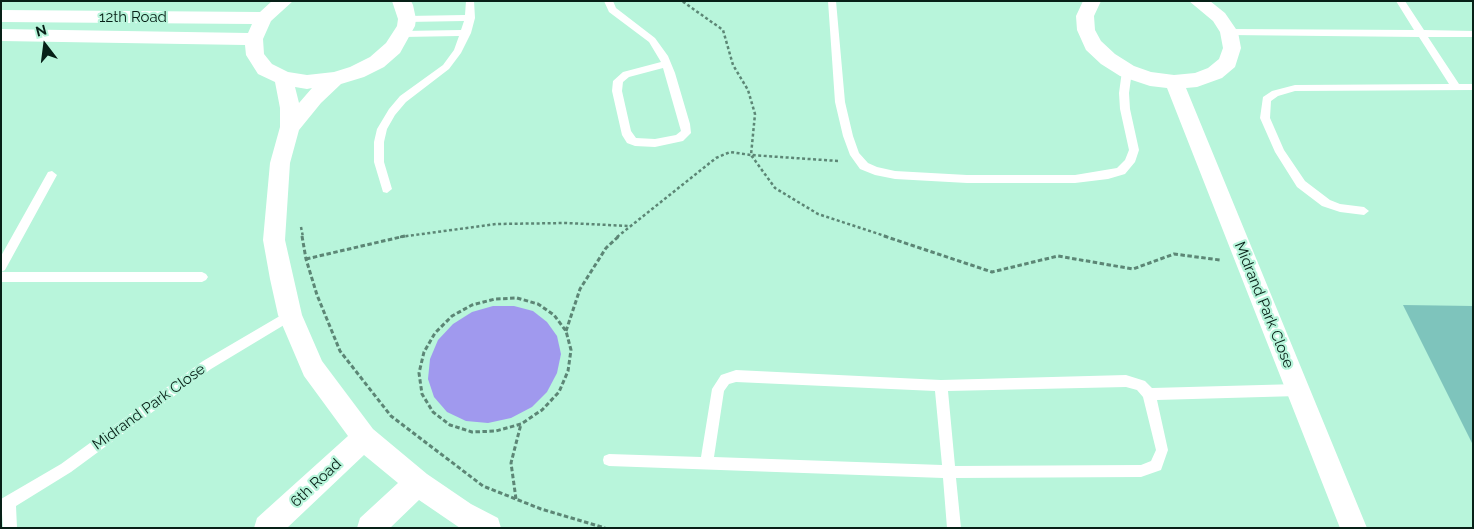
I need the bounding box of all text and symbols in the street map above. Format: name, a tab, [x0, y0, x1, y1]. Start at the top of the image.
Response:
street label: 12th Road	[99, 8, 167, 26]
north arrow	[20, 20, 70, 70]
text: N	[34, 21, 48, 40]
street label: Midrand Park Close	[1230, 239, 1298, 371]
street label: Midrand Park Close	[89, 360, 209, 454]
street label: 6th Road	[287, 455, 345, 511]

